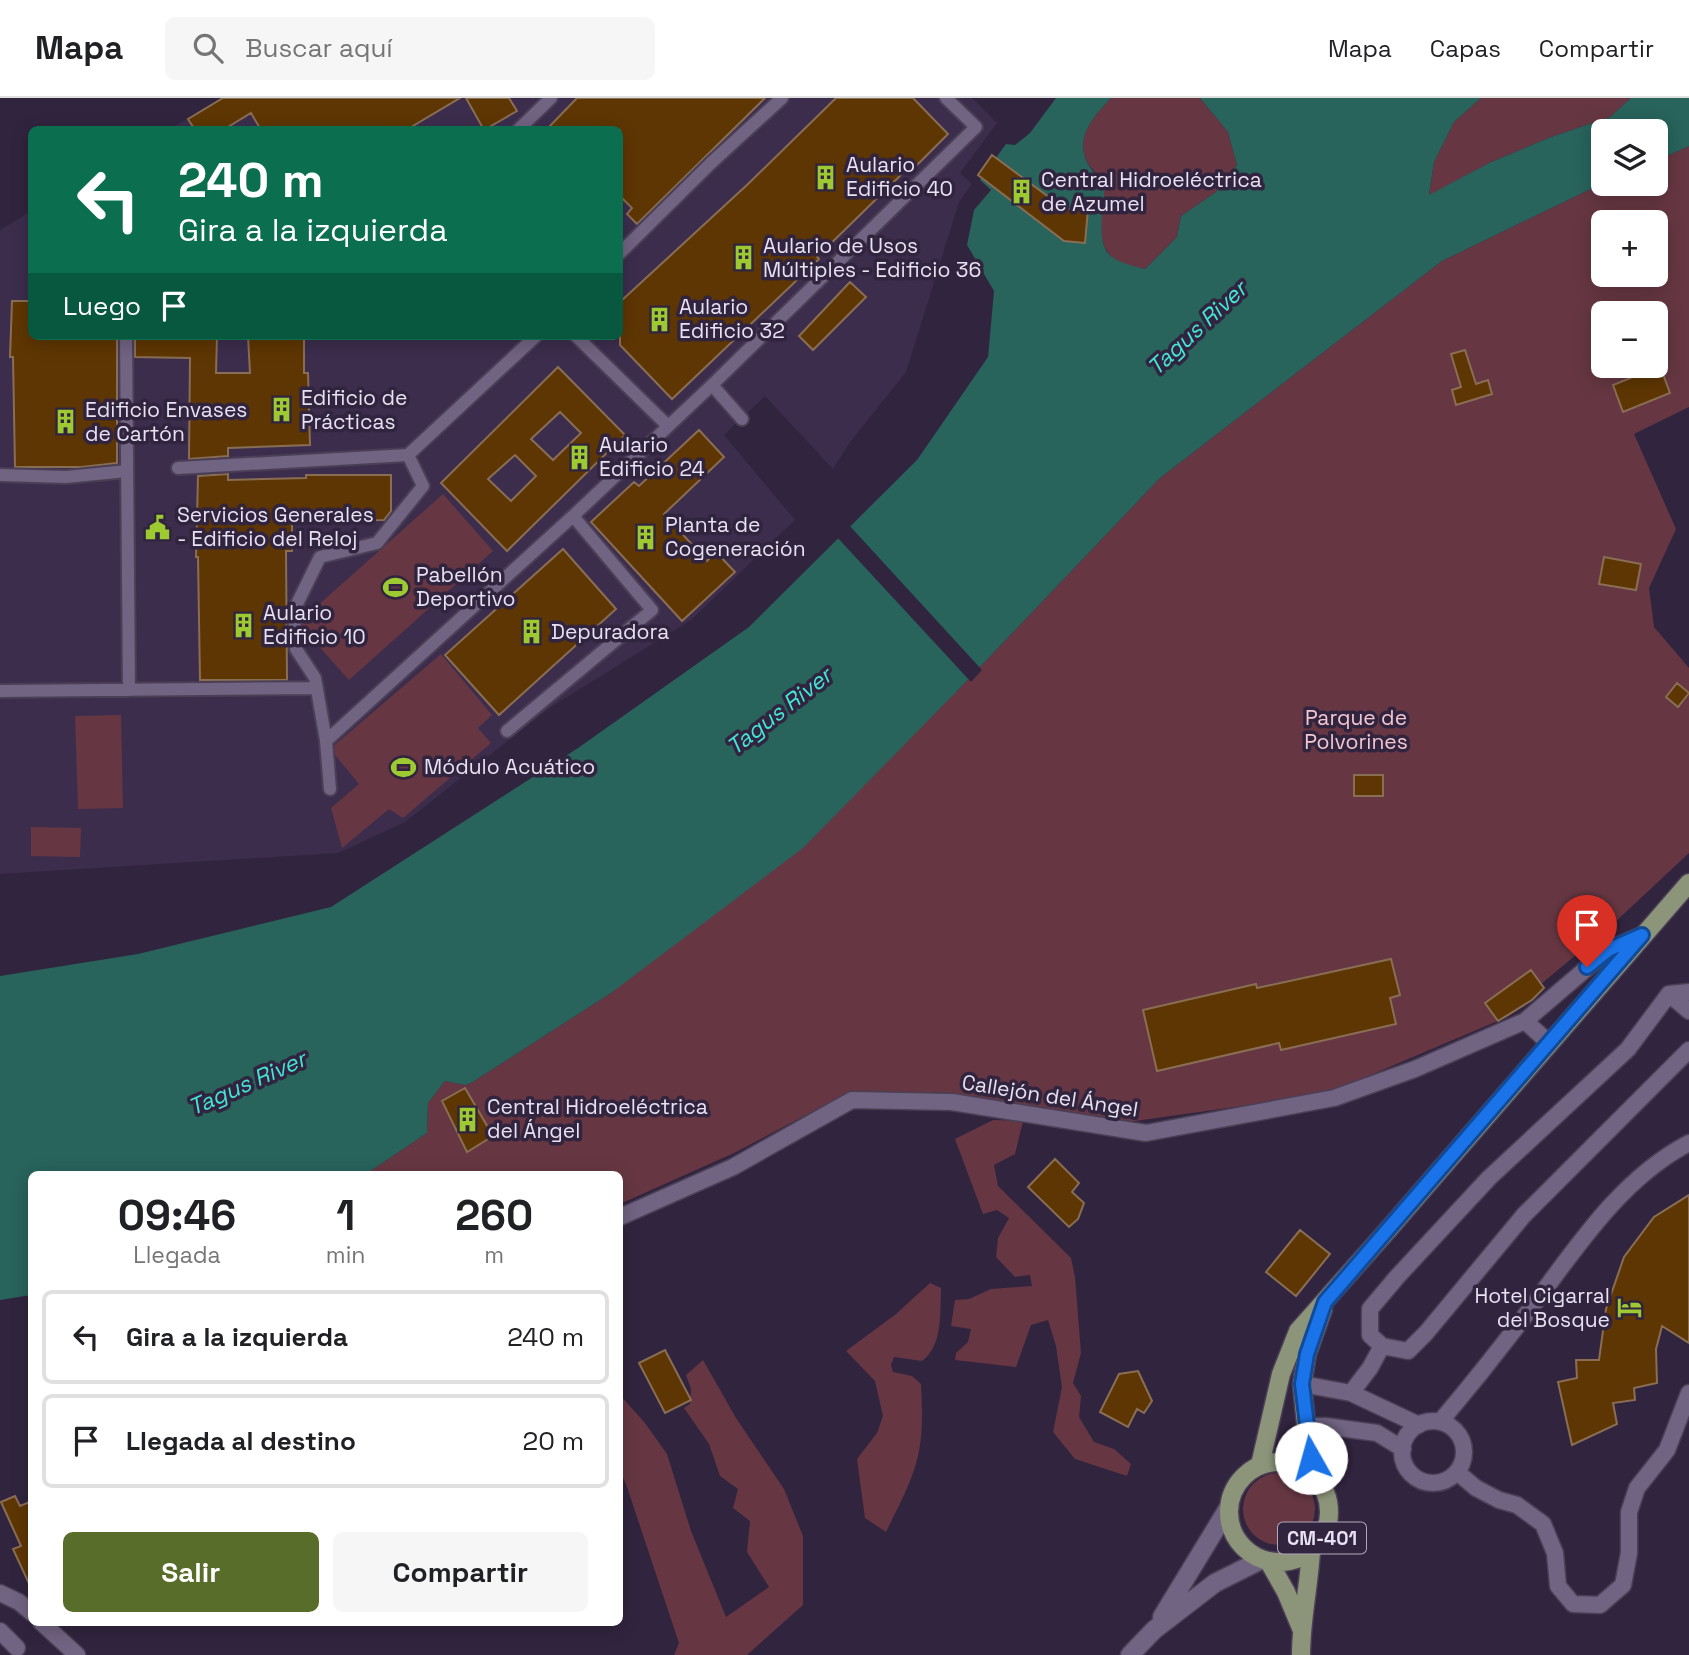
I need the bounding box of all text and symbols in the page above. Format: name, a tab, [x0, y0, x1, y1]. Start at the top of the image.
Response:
search box	[165, 17, 655, 80]
text: Mapa	[35, 27, 123, 69]
icon: search	[189, 29, 227, 67]
text: Buscar aquí	[245, 31, 393, 65]
text: Mapa	[1328, 33, 1392, 64]
text: Capas	[1430, 33, 1501, 64]
text: Compartir	[1539, 33, 1654, 64]
map controls	[1591, 119, 1668, 378]
button: layers	[1591, 119, 1668, 196]
text: 240 m	[178, 149, 324, 211]
place label: Aulario Edificio 40	[846, 151, 953, 202]
icon: left	[63, 154, 154, 245]
building icon: Aulario Edificio 40	[812, 163, 840, 191]
place label: Central Hidroeléctrica de Azumel	[1041, 166, 1262, 217]
building icon: Central Hidroeléctrica de Azumel	[1007, 178, 1035, 206]
text: Gira a la izquierda	[178, 210, 448, 250]
button: +	[1591, 210, 1668, 287]
place label: Aulario de Usos Múltiples - Edificio 36	[763, 232, 981, 283]
building icon: Aulario de Usos Múltiples - Edificio 36	[729, 244, 757, 272]
water label: Tagus River	[1141, 273, 1255, 382]
icon: arrive	[155, 287, 193, 325]
text: Luego	[63, 289, 141, 323]
place label: Aulario Edificio 32	[679, 293, 785, 344]
button: −	[1591, 301, 1668, 378]
building icon: Aulario Edificio 32	[645, 305, 673, 333]
place label: Edificio de Prácticas	[301, 384, 407, 435]
place label: Edificio Envases de Cartón	[85, 396, 247, 447]
building icon: Edificio de Prácticas	[267, 396, 295, 424]
building icon: Edificio Envases de Cartón	[51, 408, 79, 436]
place label: Aulario Edificio 24	[599, 431, 705, 482]
building icon: Aulario Edificio 24	[565, 443, 593, 471]
place label: Servicios Generales - Edificio del Reloj	[177, 501, 374, 552]
place label: Planta de Cogeneración	[665, 511, 806, 562]
public building icon: Servicios Generales - Edificio del Reloj	[143, 513, 171, 541]
building icon: Planta de Cogeneración	[631, 523, 659, 551]
place label: Pabellón Deportivo	[416, 561, 515, 612]
sports icon: Pabellón Deportivo	[382, 573, 410, 601]
place label: Aulario Edificio 10	[263, 599, 366, 650]
building icon: Aulario Edificio 10	[229, 611, 257, 639]
building icon: Depuradora	[517, 618, 545, 646]
place label: Depuradora	[551, 618, 669, 645]
water label: Tagus River	[720, 659, 840, 762]
park label: Parque de Polvorines	[1304, 704, 1408, 755]
sports icon: Módulo Acuático	[390, 753, 418, 781]
place label: Módulo Acuático	[424, 753, 595, 780]
pin	[1557, 895, 1617, 967]
icon: arrive	[1568, 906, 1606, 944]
water label: Tagus River	[183, 1043, 313, 1122]
street label: Callejón del Ángel	[960, 1068, 1140, 1123]
place label: Central Hidroeléctrica del Ángel	[487, 1093, 708, 1144]
building icon: Central Hidroeléctrica del Ángel	[453, 1105, 481, 1133]
text: 09:46	[118, 1189, 236, 1242]
text: 1	[336, 1189, 355, 1242]
text: 260	[455, 1189, 533, 1242]
text: Llegada	[133, 1240, 221, 1270]
text: min	[326, 1240, 365, 1270]
text: m	[484, 1240, 504, 1270]
place label: Hotel Cigarral del Bosque	[1475, 1282, 1610, 1333]
hotel icon: Hotel Cigarral del Bosque	[1616, 1294, 1644, 1322]
icon: left	[67, 1318, 105, 1356]
text: Gira a la izquierda	[126, 1320, 348, 1354]
text: 240 m	[507, 1320, 584, 1354]
position arrow	[1274, 1421, 1348, 1495]
icon: arrive	[67, 1422, 105, 1460]
text: Llegada al destino	[126, 1424, 356, 1458]
text: 20 m	[523, 1424, 584, 1458]
road number: CM-401	[1278, 1522, 1366, 1554]
button: Salir	[63, 1532, 319, 1612]
button: Compartir	[333, 1532, 588, 1612]

